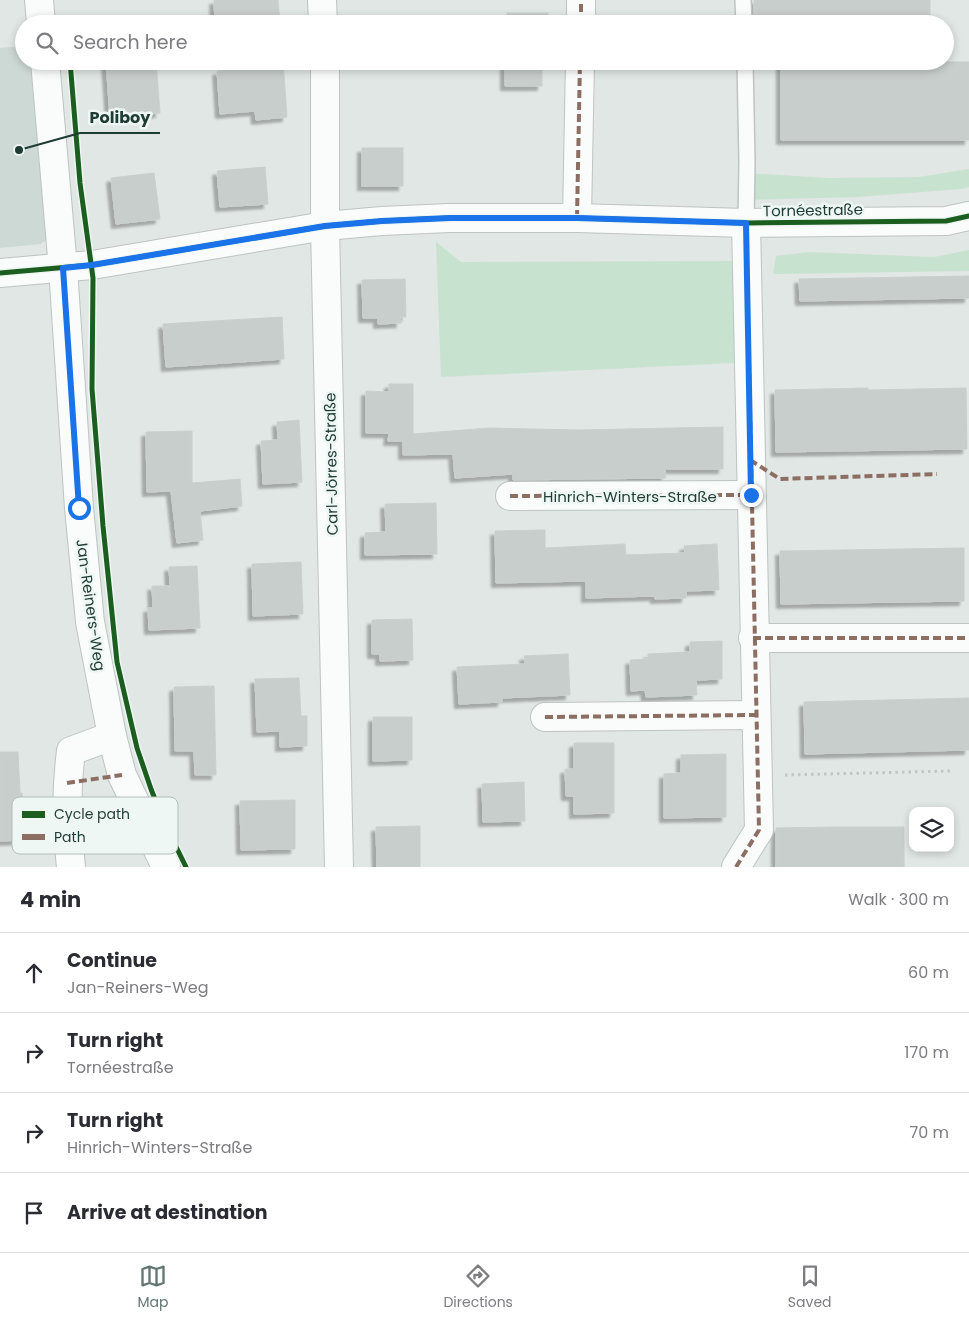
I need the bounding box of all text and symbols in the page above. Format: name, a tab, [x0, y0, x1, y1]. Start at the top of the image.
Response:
search box	[15, 15, 954, 70]
icon: search	[33, 29, 61, 57]
text: Search here	[73, 29, 187, 56]
callout: Poliboy	[80, 102, 160, 133]
text: Poliboy	[90, 106, 151, 129]
street label: Tornéestraße	[763, 199, 863, 221]
street label: Carl-Jörres-Straße	[319, 392, 343, 536]
route end	[740, 484, 763, 507]
street label: Hinrich-Winters-Straße	[543, 486, 717, 507]
route start	[68, 497, 91, 520]
street label: Jan-Reiners-Weg	[71, 538, 111, 672]
legend	[12, 797, 178, 854]
text: Cycle path	[54, 804, 130, 824]
map controls	[909, 807, 954, 852]
button: layers	[909, 807, 954, 852]
text: Path	[54, 827, 86, 847]
text: 4 min	[20, 885, 81, 914]
text: Walk · 300 m	[848, 888, 949, 911]
text: Continue	[67, 947, 157, 974]
icon: ahead	[20, 959, 48, 987]
text: 60 m	[908, 961, 949, 984]
text: Jan-Reiners-Weg	[67, 976, 209, 999]
text: Turn right	[67, 1027, 163, 1054]
icon: right	[20, 1039, 48, 1067]
text: 170 m	[904, 1041, 949, 1064]
text: Tornéestraße	[67, 1056, 174, 1079]
text: Turn right	[67, 1107, 163, 1134]
icon: right	[20, 1119, 48, 1147]
text: 70 m	[909, 1121, 949, 1144]
text: Hinrich-Winters-Straße	[67, 1136, 252, 1159]
icon: arrive	[20, 1199, 48, 1227]
text: Arrive at destination	[67, 1199, 268, 1226]
tab: Map	[137, 1262, 168, 1313]
tab: Directions	[443, 1262, 513, 1313]
tab: Saved	[788, 1262, 832, 1313]

